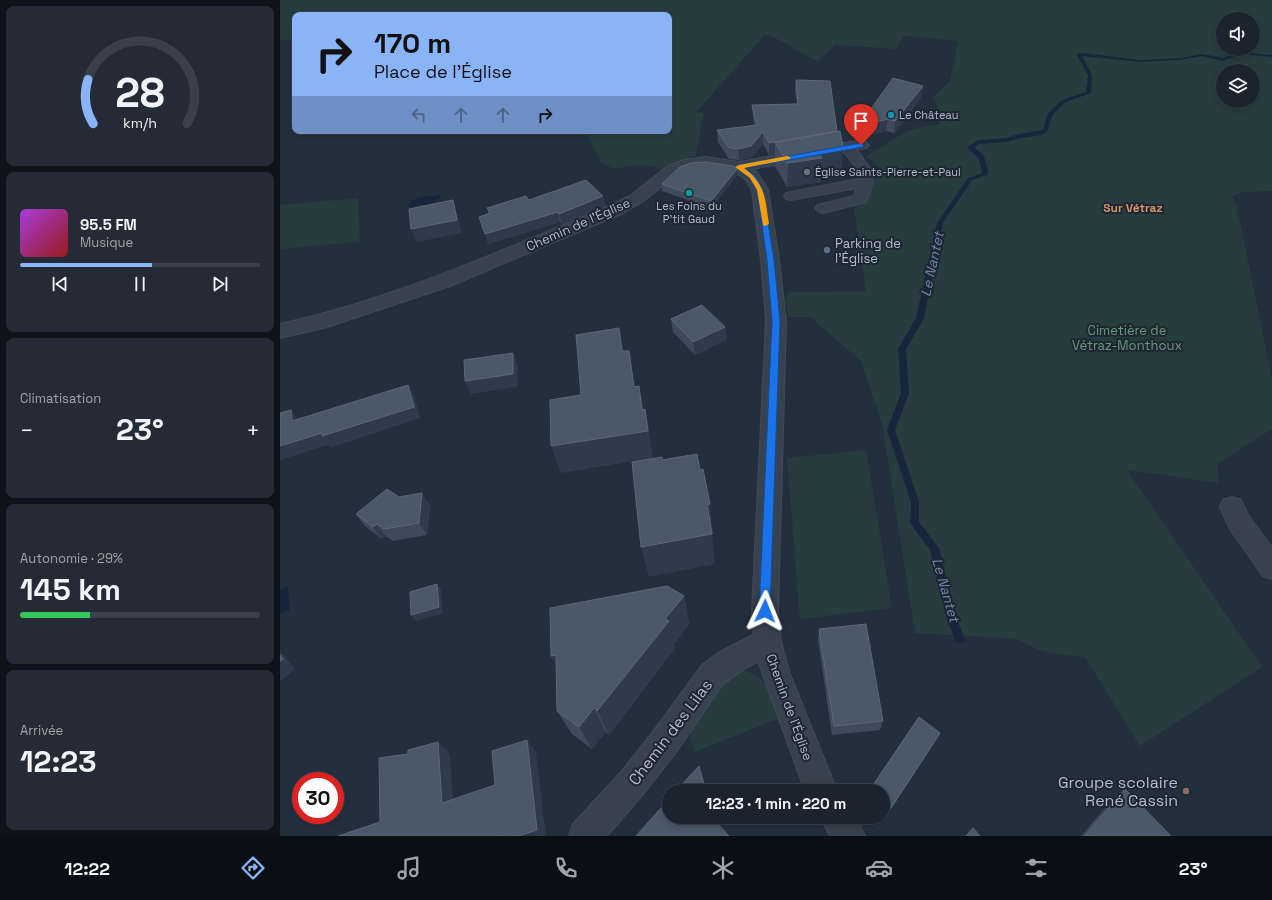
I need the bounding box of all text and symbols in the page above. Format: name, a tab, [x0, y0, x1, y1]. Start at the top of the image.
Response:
map controls	[1216, 12, 1260, 108]
button: sound	[1216, 12, 1260, 56]
text: 170 m	[374, 25, 451, 61]
icon: right	[308, 28, 360, 80]
text: Place de l'Église	[374, 60, 512, 83]
button: layers	[1216, 64, 1260, 108]
text: 28	[115, 66, 165, 119]
icon: left	[408, 104, 430, 126]
icon: ahead	[450, 104, 472, 126]
icon: ahead	[492, 104, 514, 126]
icon: right	[534, 104, 556, 126]
pin	[844, 104, 878, 145]
place label: Le Château	[899, 108, 958, 122]
icon: arrive	[850, 110, 872, 132]
marker: Le Château	[886, 110, 896, 120]
text: km/h	[123, 114, 157, 132]
place label: Église Saints-Pierre-et-Paul	[815, 165, 961, 179]
marker: Église Saints-Pierre-et-Paul	[802, 167, 812, 177]
marker: Les Foins du P'tit Gaud	[684, 188, 694, 198]
street label: Chemin de l'Église	[524, 194, 633, 255]
place label: Les Foins du P'tit Gaud	[656, 199, 722, 226]
district label: Sur Vétraz	[1103, 200, 1163, 216]
text: 95.5 FM	[80, 215, 137, 234]
water label: Le Nantet	[916, 228, 948, 298]
text: Musique	[80, 234, 133, 251]
place label: Parking de l'Église	[835, 235, 901, 267]
marker: Parking de l'Église	[822, 245, 832, 255]
icon: previous	[49, 273, 71, 295]
icon: pause	[129, 273, 151, 295]
icon: next	[209, 273, 231, 295]
park label: Cimetière de Vétraz-Monthoux	[1072, 322, 1182, 354]
text: Climatisation	[20, 390, 101, 407]
text: 23°	[116, 410, 164, 449]
text: −	[20, 416, 34, 444]
text: +	[246, 416, 260, 444]
text: Autonomie · 29%	[20, 550, 123, 567]
water label: Le Nantet	[928, 556, 964, 626]
text: 145 km	[20, 570, 121, 609]
position arrow	[744, 590, 786, 632]
street label: Chemin de l'Église	[762, 652, 817, 763]
street label: Chemin des Lilas	[624, 675, 717, 790]
text: Arrivée	[20, 722, 63, 739]
text: 12:23	[20, 742, 96, 781]
speed limit sign: 30	[292, 772, 344, 824]
place label: Groupe scolaire René Cassin	[1058, 772, 1178, 811]
marker: Groupe scolaire René Cassin	[1181, 786, 1191, 796]
text: 12:23 · 1 min · 220 m	[706, 794, 846, 813]
icon: directions	[239, 854, 267, 882]
icon: music	[395, 854, 423, 882]
icon: phone	[552, 854, 580, 882]
icon: climate	[709, 854, 737, 882]
icon: car	[865, 854, 893, 882]
icon: filters	[1022, 854, 1050, 882]
text: 12:22	[64, 857, 110, 880]
text: 23°	[1179, 857, 1208, 880]

